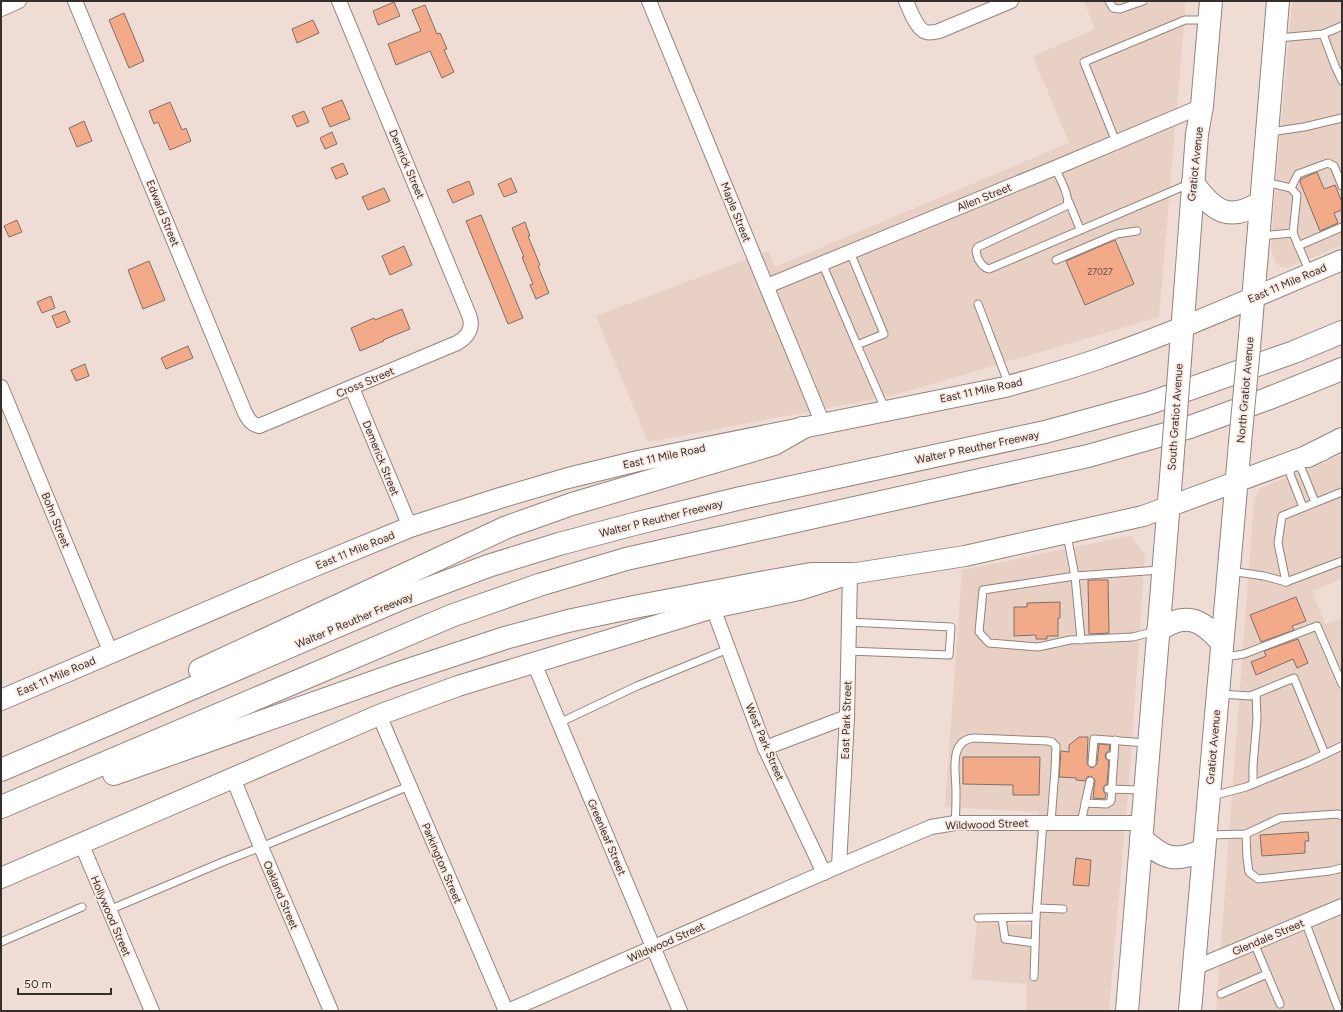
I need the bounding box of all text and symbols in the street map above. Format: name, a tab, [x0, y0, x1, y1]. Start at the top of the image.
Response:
street label: Gratiot Avenue	[1185, 126, 1206, 202]
street label: Demrick Street	[386, 128, 427, 201]
street label: Edward Street	[143, 178, 182, 248]
street label: Maple Street	[718, 180, 753, 244]
street label: Allen Street	[955, 181, 1013, 214]
street label: East 11 Mile Road	[1246, 261, 1329, 306]
house number: 27027	[1087, 266, 1113, 277]
street label: North Gratiot Avenue	[1234, 336, 1257, 444]
street label: South Gratiot Avenue	[1165, 363, 1186, 471]
street label: Cross Street	[334, 364, 396, 401]
street label: East 11 Mile Road	[939, 375, 1024, 406]
street label: Demerick Street	[360, 419, 402, 498]
street label: Walter P Reuther Freeway	[914, 428, 1041, 467]
street label: East 11 Mile Road	[622, 441, 707, 472]
street label: Bohn Street	[38, 490, 73, 550]
street label: Walter P Reuther Freeway	[598, 497, 724, 540]
street label: East 11 Mile Road	[314, 529, 397, 572]
street label: Walter P Reuther Freeway	[293, 590, 415, 651]
street label: East 11 Mile Road	[15, 654, 98, 699]
street label: East Park Street	[839, 681, 854, 760]
street label: West Park Street	[742, 702, 787, 783]
street label: Gratiot Avenue	[1204, 709, 1223, 785]
street label: Greenleaf Street	[585, 797, 629, 877]
street label: Wildwood Street	[945, 817, 1029, 832]
street label: Parkington Street	[419, 821, 464, 905]
street label: Oakland Street	[260, 859, 301, 932]
street label: Hollywood Street	[88, 874, 133, 959]
street label: Glendale Street	[1230, 916, 1306, 958]
street label: Wildwood Street	[626, 920, 707, 965]
scale bar	[18, 970, 111, 996]
text: 50 m	[24, 977, 52, 991]

